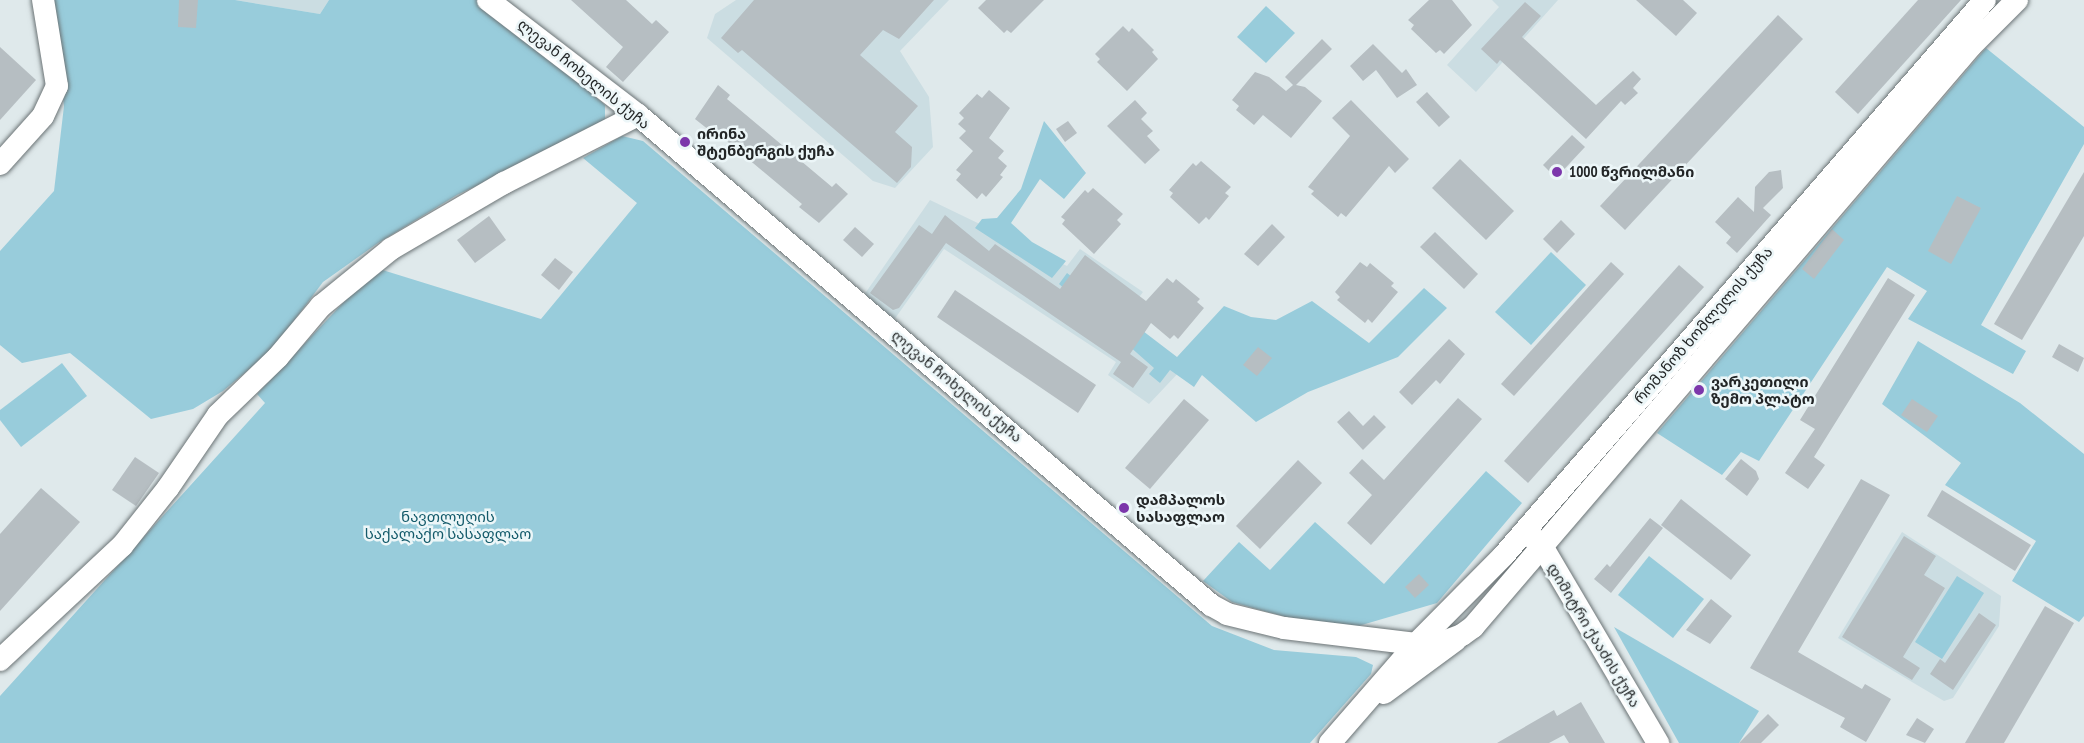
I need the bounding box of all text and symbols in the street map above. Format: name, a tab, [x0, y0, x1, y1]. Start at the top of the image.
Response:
street label: ლევან ჩოხელის ქუჩა	[514, 15, 654, 133]
place label: ირინა შტენბერგის ქუჩა	[697, 124, 834, 159]
marker: ირინა შტენბერგის ქუჩა	[678, 135, 692, 149]
place label: 1000 წვრილმანი	[1569, 163, 1694, 181]
marker: 1000 წვრილმანი	[1550, 165, 1564, 179]
street label: რომანოზ ხომლელის ქუჩა	[1630, 243, 1776, 407]
street label: ლევან ჩოხელის ქუჩა	[888, 326, 1026, 446]
place label: ვარკეთილი ზემო პლატო	[1711, 372, 1815, 407]
marker: ვარკეთილი ზემო პლატო	[1692, 383, 1706, 397]
place label: დამპალოს სასაფლაო	[1136, 490, 1225, 525]
marker: დამპალოს სასაფლაო	[1117, 501, 1131, 515]
park label: ნავთლუღის საქალაქო სასაფლაო	[365, 507, 531, 542]
street label: დიმიტრი ქააძის ქუჩა	[1544, 560, 1644, 710]

